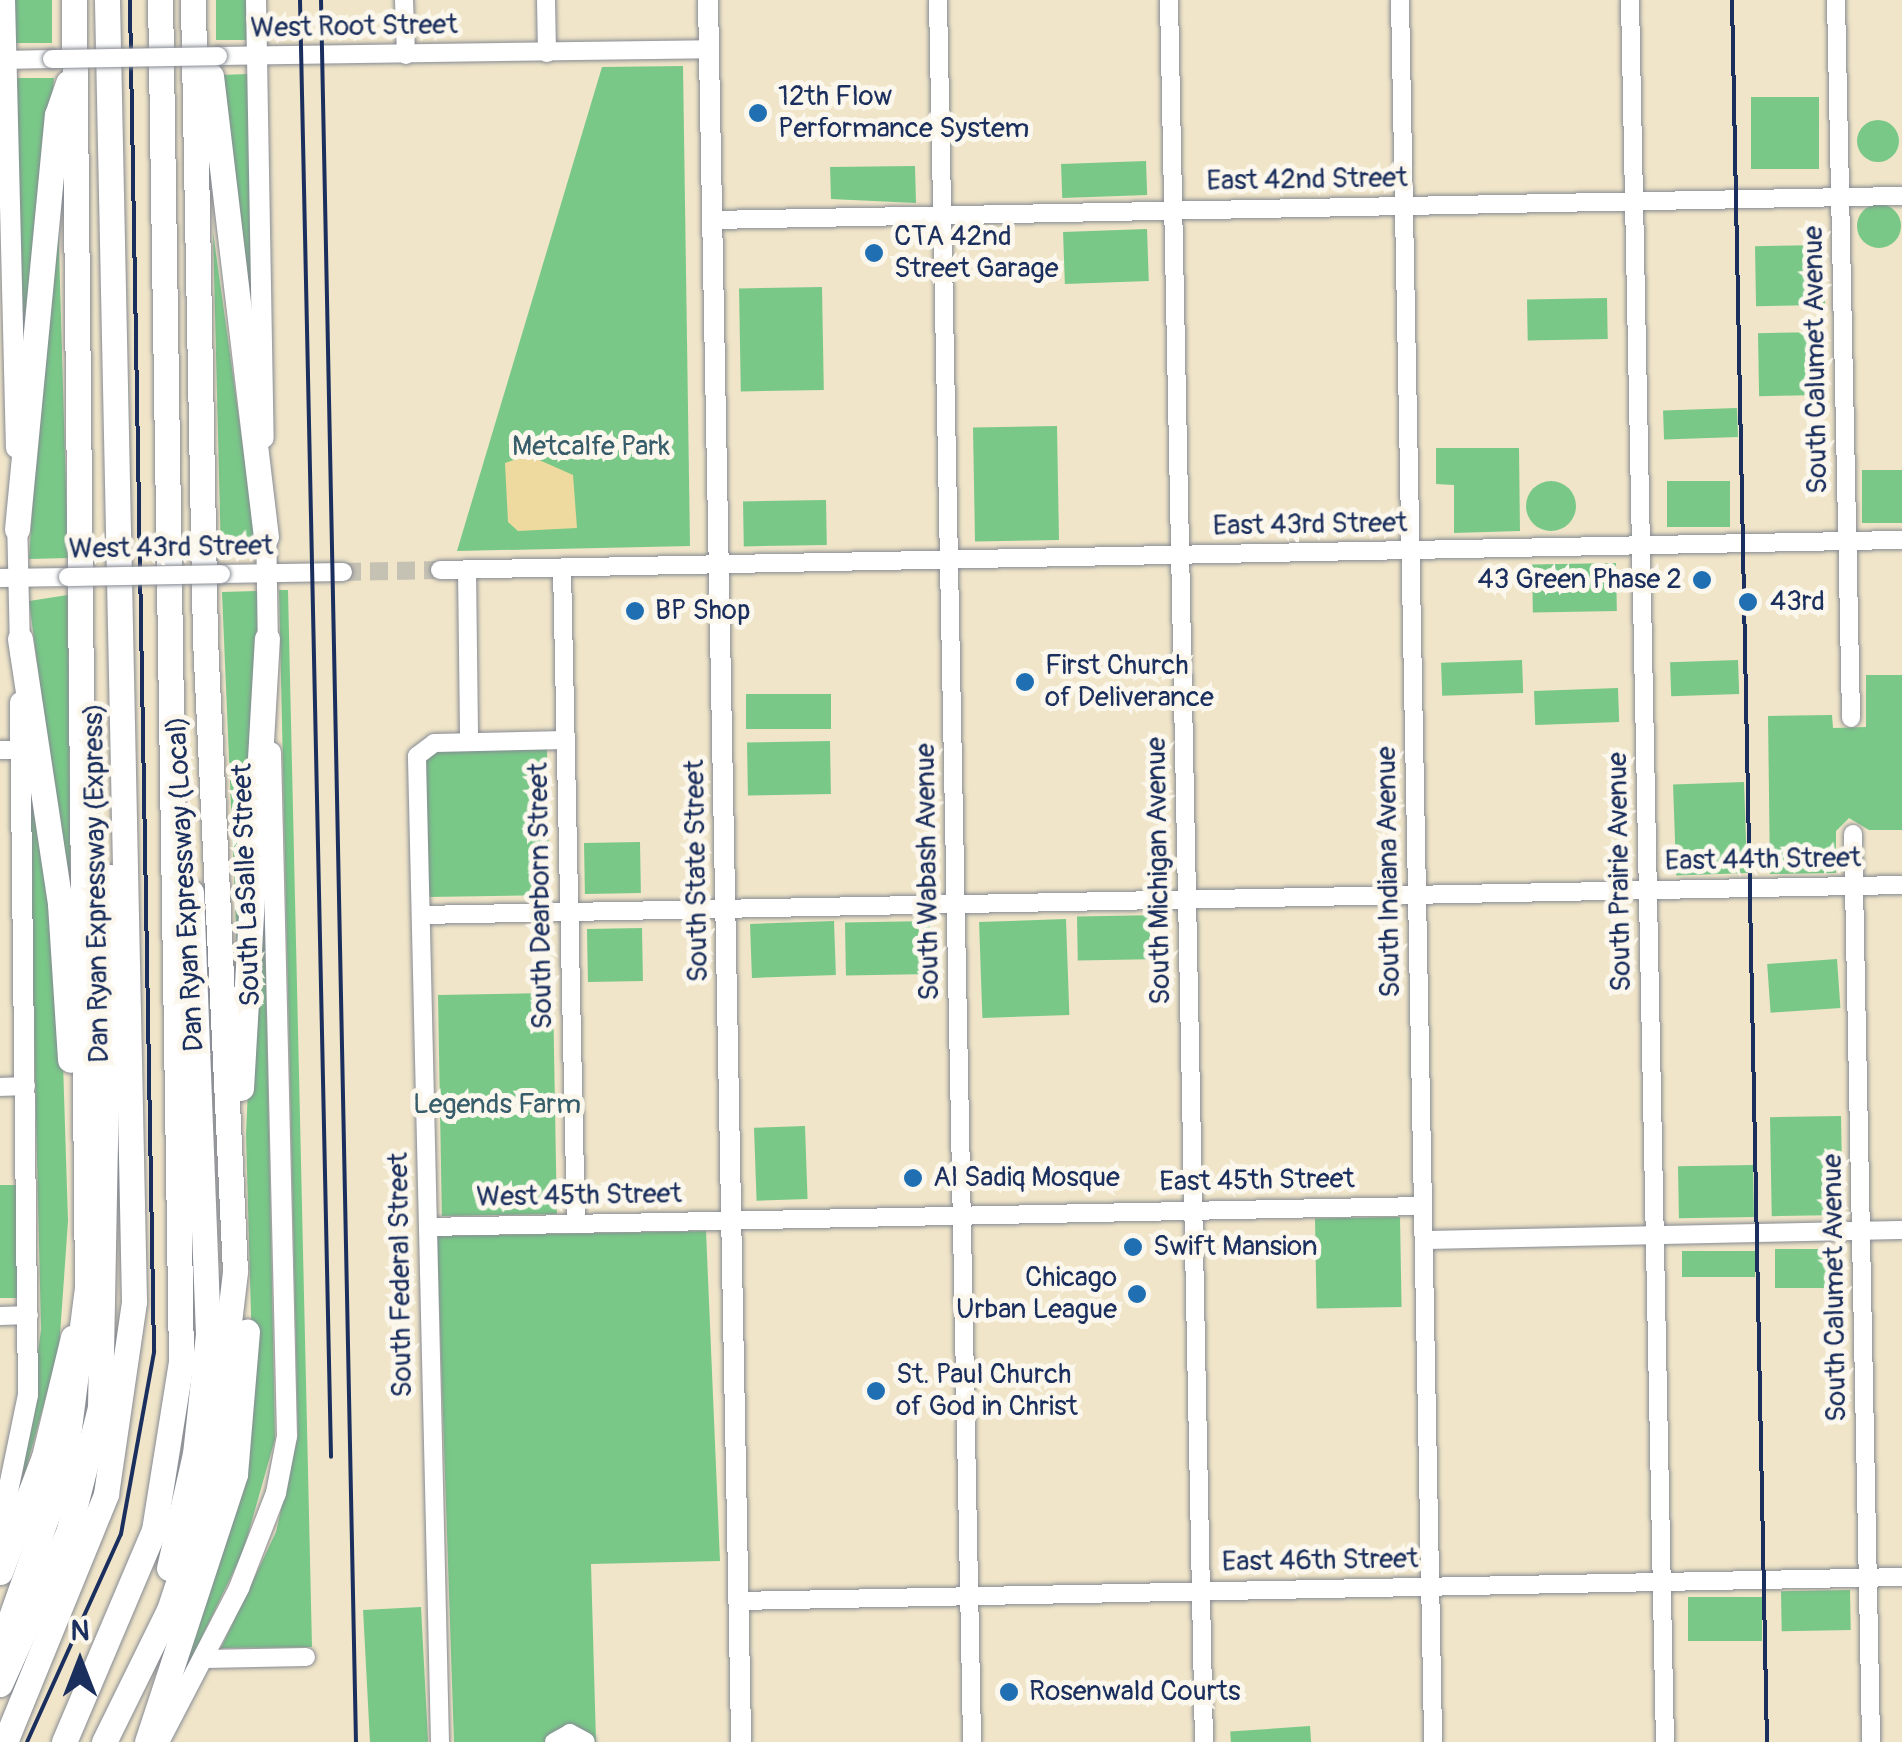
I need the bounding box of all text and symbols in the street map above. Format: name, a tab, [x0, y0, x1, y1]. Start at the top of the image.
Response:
street label: West Root Street	[250, 8, 458, 46]
place label: 12th Flow Performance System	[778, 80, 1029, 146]
marker: 12th Flow Performance System	[747, 102, 769, 124]
street label: East 42nd Street	[1206, 161, 1408, 199]
place label: CTA 42nd Street Garage	[894, 220, 1058, 286]
street label: South Calumet Avenue	[1797, 226, 1835, 494]
marker: CTA 42nd Street Garage	[863, 242, 885, 264]
park label: Metcalfe Park	[512, 430, 670, 464]
street label: East 43rd Street	[1212, 507, 1408, 543]
street label: West 43rd Street	[68, 529, 274, 567]
place label: 43 Green Phase 2	[1477, 563, 1682, 597]
marker: 43 Green Phase 2	[1691, 569, 1713, 591]
place label: 43rd	[1770, 585, 1825, 619]
marker: 43rd	[1735, 589, 1761, 615]
place label: BP Shop	[655, 594, 750, 628]
marker: BP Shop	[624, 600, 646, 622]
place label: First Church of Deliverance	[1045, 649, 1214, 715]
marker: First Church of Deliverance	[1014, 671, 1036, 693]
street label: Dan Ryan Expressway (Express)	[77, 703, 117, 1063]
street label: Dan Ryan Expressway (Local)	[160, 715, 212, 1053]
street label: South Michigan Avenue	[1140, 737, 1178, 1005]
street label: South Wabash Avenue	[909, 743, 947, 1001]
street label: South Indiana Avenue	[1370, 746, 1408, 998]
street label: South Prairie Avenue	[1601, 752, 1639, 992]
street label: South State Street	[678, 759, 716, 983]
street label: South Dearborn Street	[522, 762, 560, 1030]
street label: South LaSalle Street	[226, 763, 268, 1007]
street label: East 44th Street	[1665, 841, 1861, 879]
park label: Legends Farm	[413, 1088, 581, 1122]
street label: South Federal Street	[382, 1152, 420, 1398]
street label: South Calumet Avenue	[1816, 1154, 1854, 1422]
place label: Al Sadiq Mosque	[933, 1161, 1120, 1195]
street label: East 45th Street	[1159, 1162, 1355, 1200]
marker: Al Sadiq Mosque	[902, 1167, 924, 1189]
street label: West 45th Street	[476, 1177, 682, 1215]
place label: Swift Mansion	[1153, 1230, 1318, 1264]
marker: Swift Mansion	[1122, 1236, 1144, 1258]
place label: Chicago Urban League	[956, 1261, 1117, 1327]
marker: Chicago Urban League	[1126, 1283, 1148, 1305]
place label: St. Paul Church of God in Christ	[896, 1358, 1078, 1424]
marker: St. Paul Church of God in Christ	[865, 1380, 887, 1402]
street label: East 46th Street	[1222, 1542, 1418, 1580]
north arrow	[30, 1612, 130, 1712]
text: N	[71, 1614, 89, 1649]
place label: Rosenwald Courts	[1029, 1675, 1240, 1709]
marker: Rosenwald Courts	[998, 1681, 1020, 1703]

